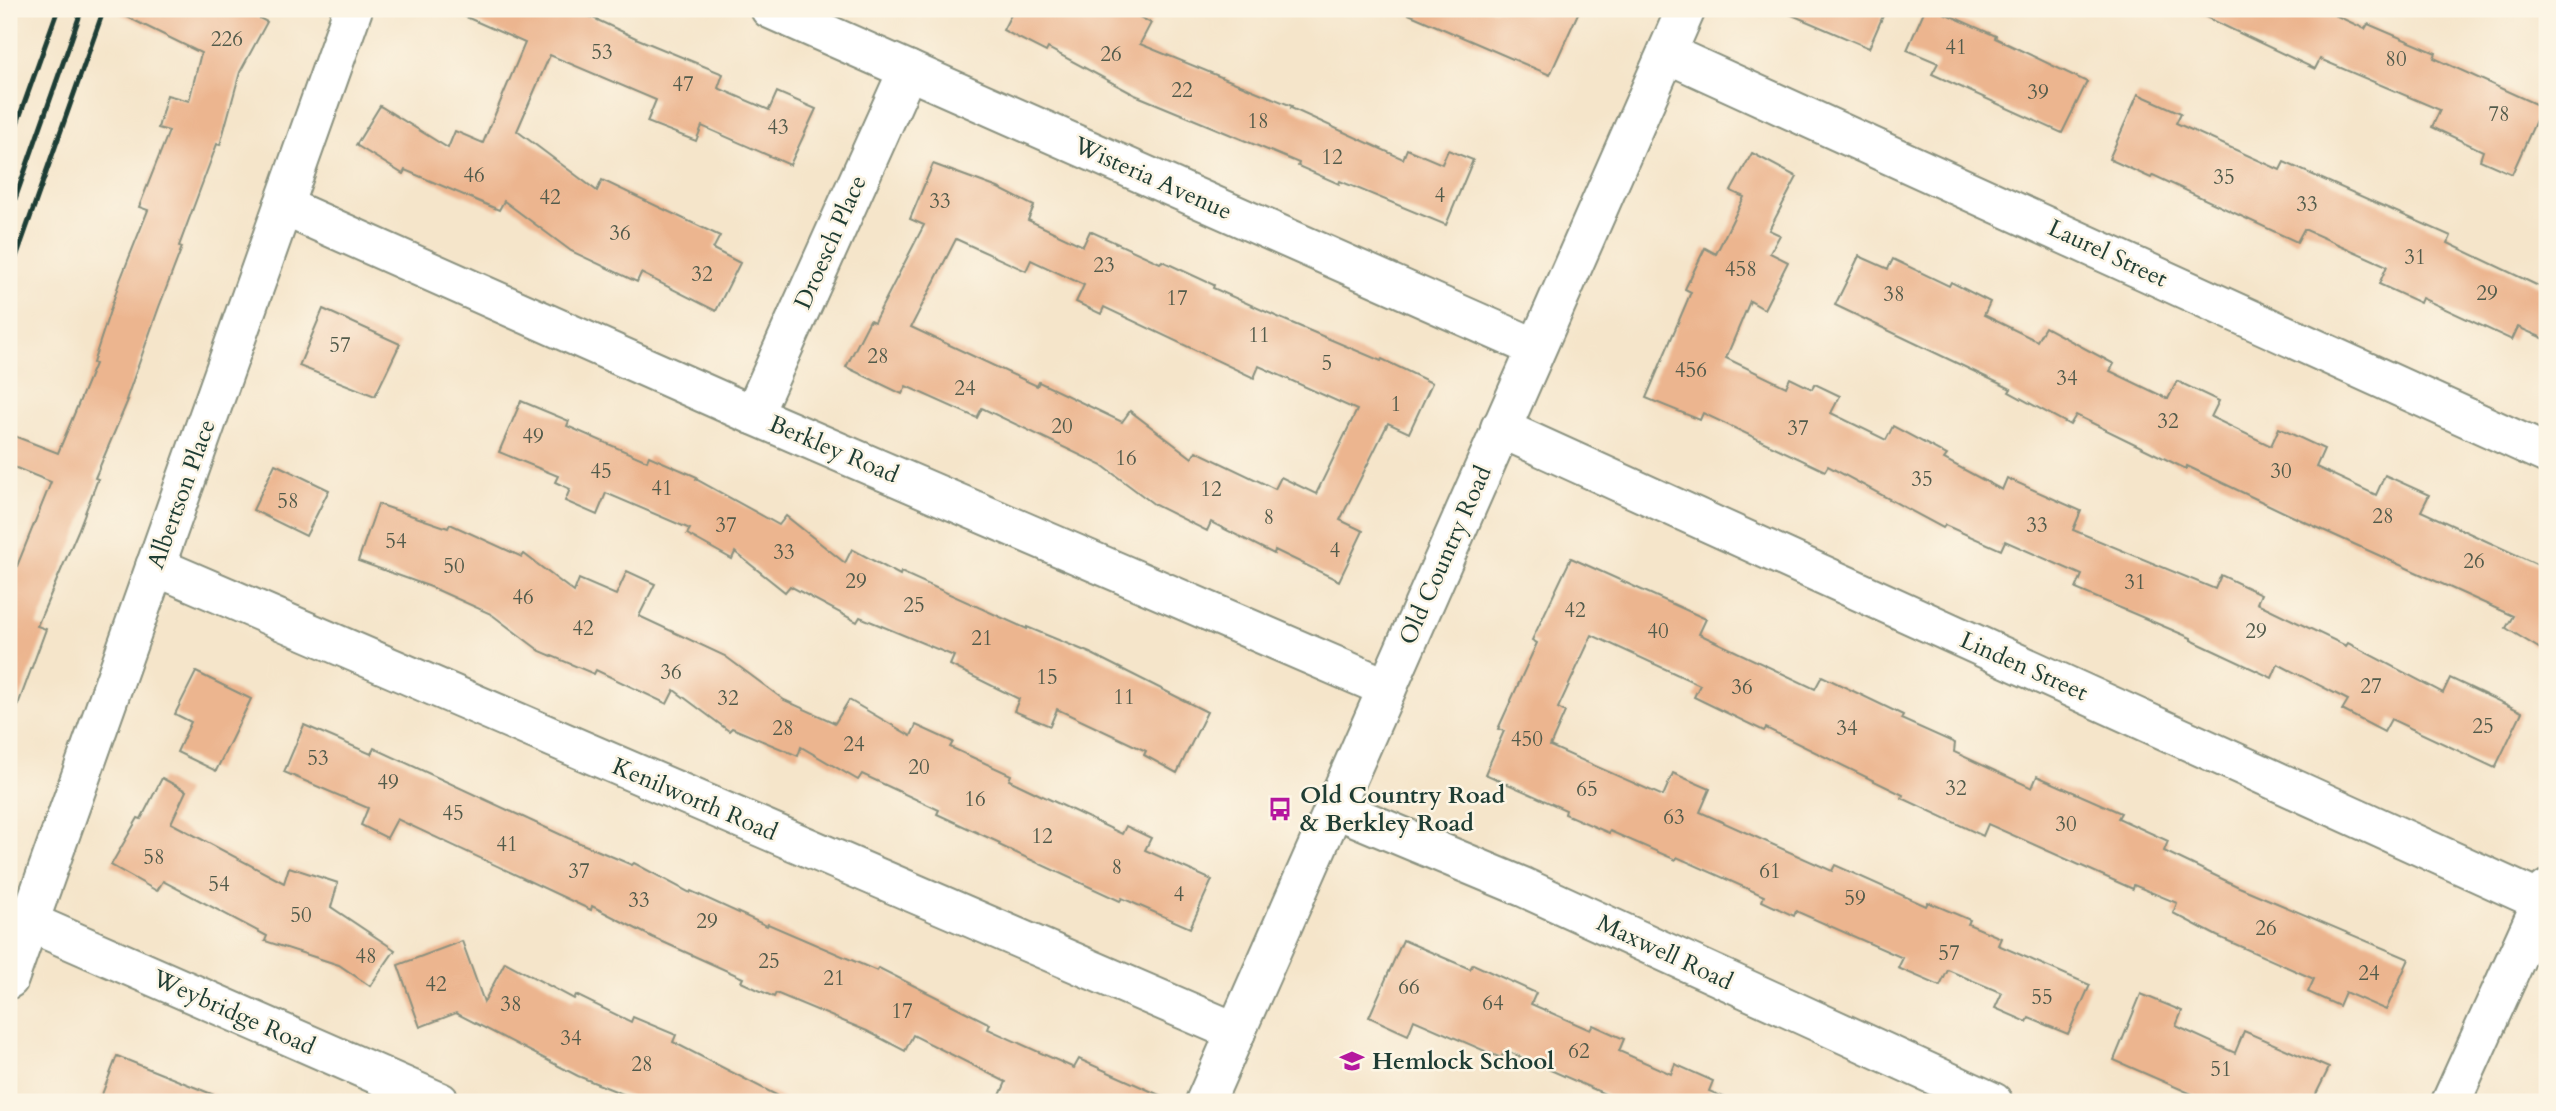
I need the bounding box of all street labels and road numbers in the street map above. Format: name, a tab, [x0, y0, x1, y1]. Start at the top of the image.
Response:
street label: Wisteria Avenue	[1068, 128, 1237, 228]
street label: Droesch Place	[786, 170, 875, 314]
street label: Laurel Street	[2043, 211, 2173, 296]
street label: Berkley Road	[764, 407, 904, 492]
street label: Albertson Place	[139, 415, 224, 574]
street label: Old Country Road	[1391, 460, 1500, 650]
street label: Linden Street	[1955, 624, 2093, 709]
street label: Kenilworth Road	[607, 750, 783, 849]
street label: Maxwell Road	[1591, 907, 1738, 998]
street label: Weybridge Road	[146, 961, 321, 1063]

